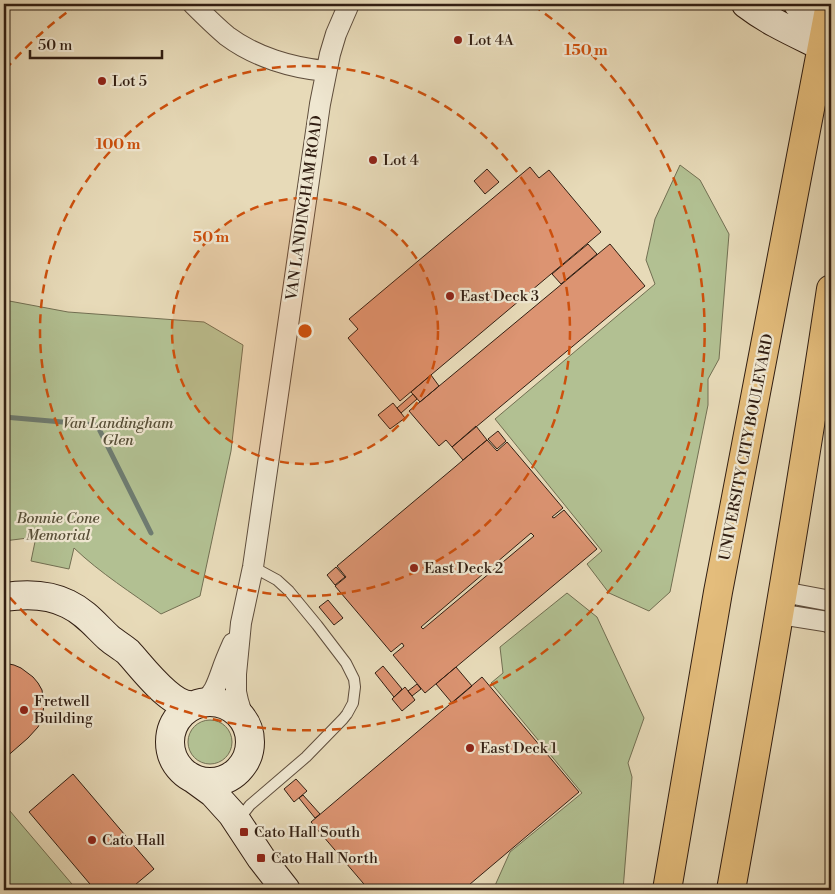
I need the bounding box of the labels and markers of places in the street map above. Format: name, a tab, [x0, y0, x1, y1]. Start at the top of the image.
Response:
place label: Lot 4A	[468, 31, 515, 50]
marker: Lot 4A	[452, 34, 464, 46]
place label: Lot 5	[112, 72, 147, 91]
marker: Lot 5	[96, 75, 108, 87]
place label: Lot 4	[383, 151, 419, 170]
marker: Lot 4	[367, 154, 379, 166]
place label: East Deck 3	[460, 287, 539, 306]
marker: East Deck 3	[444, 290, 456, 302]
centre of rings	[296, 322, 314, 340]
place label: East Deck 2	[424, 559, 503, 578]
marker: East Deck 2	[408, 562, 420, 574]
place label: Fretwell Building	[33, 692, 93, 728]
marker: Fretwell Building	[18, 704, 30, 716]
place label: East Deck 1	[480, 739, 558, 758]
marker: East Deck 1	[464, 742, 476, 754]
place label: Cato Hall South	[254, 823, 360, 842]
marker: Cato Hall South	[238, 826, 250, 838]
place label: Cato Hall	[102, 831, 166, 850]
marker: Cato Hall	[86, 834, 98, 846]
place label: Cato Hall North	[271, 849, 378, 868]
marker: Cato Hall North	[255, 852, 267, 864]

